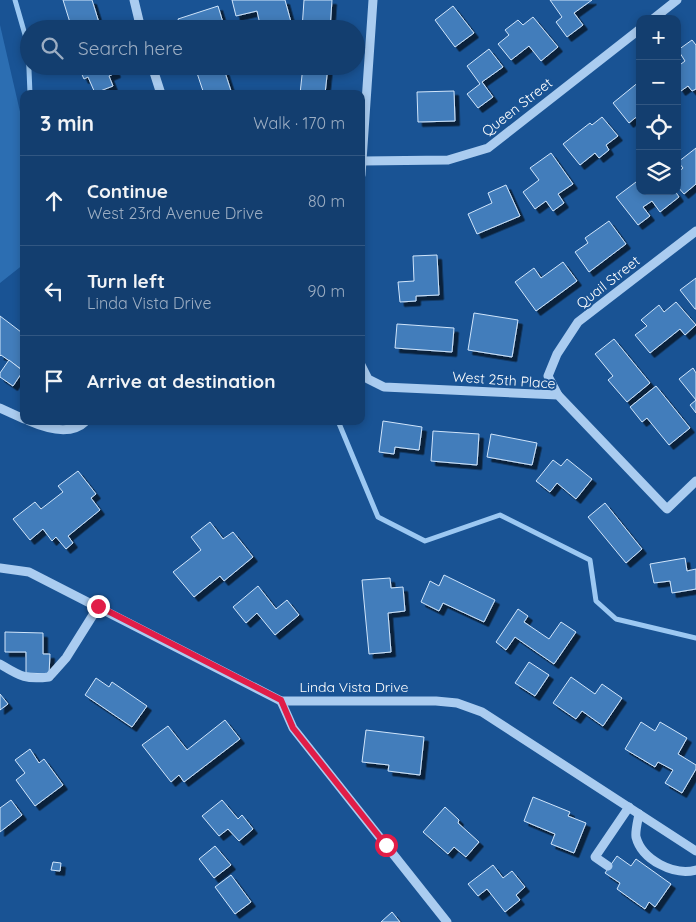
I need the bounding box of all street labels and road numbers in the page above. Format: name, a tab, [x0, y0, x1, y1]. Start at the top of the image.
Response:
street label: Queen Street	[478, 74, 556, 140]
street label: Quail Street	[573, 251, 644, 312]
street label: West 25th Place	[452, 367, 556, 393]
street label: Linda Vista Drive	[300, 678, 409, 696]

